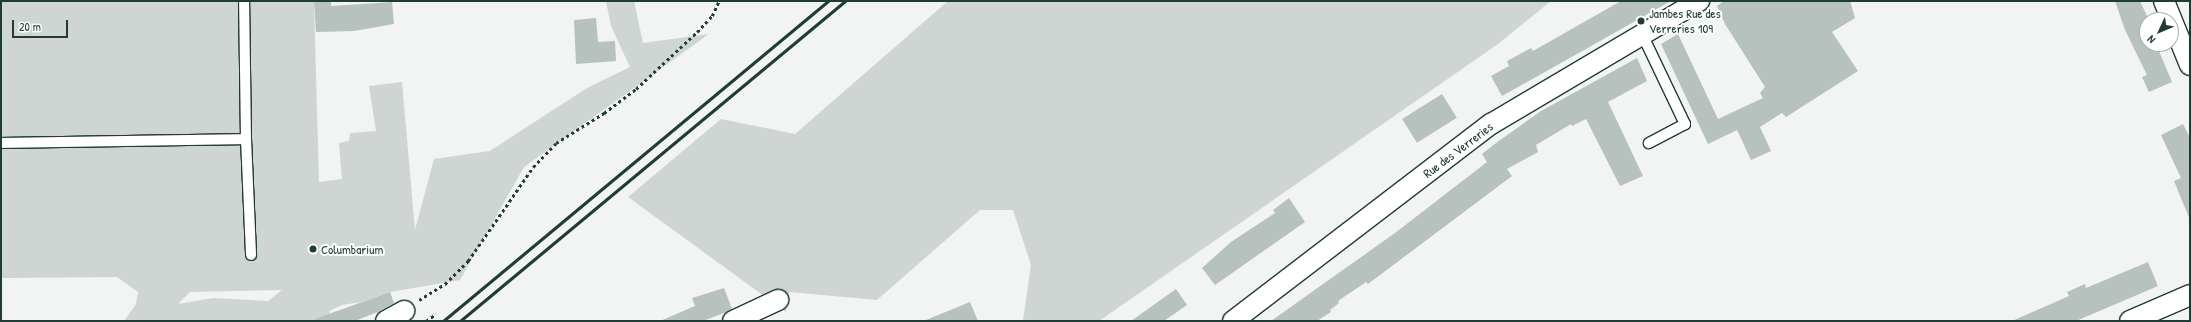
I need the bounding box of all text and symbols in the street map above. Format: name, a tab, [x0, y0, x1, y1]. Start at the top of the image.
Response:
place label: Jambes Rue des Verreries 109	[1649, 6, 1721, 37]
scale bar	[14, 12, 70, 38]
north arrow	[2139, 12, 2179, 52]
marker: Jambes Rue des Verreries 109	[1636, 16, 1646, 26]
text: 20 m	[19, 18, 41, 35]
text: N	[2144, 33, 2158, 47]
street label: Rue des Verreries	[1420, 119, 1496, 181]
place label: Columbarium	[321, 241, 383, 257]
marker: Columbarium	[308, 244, 318, 254]

